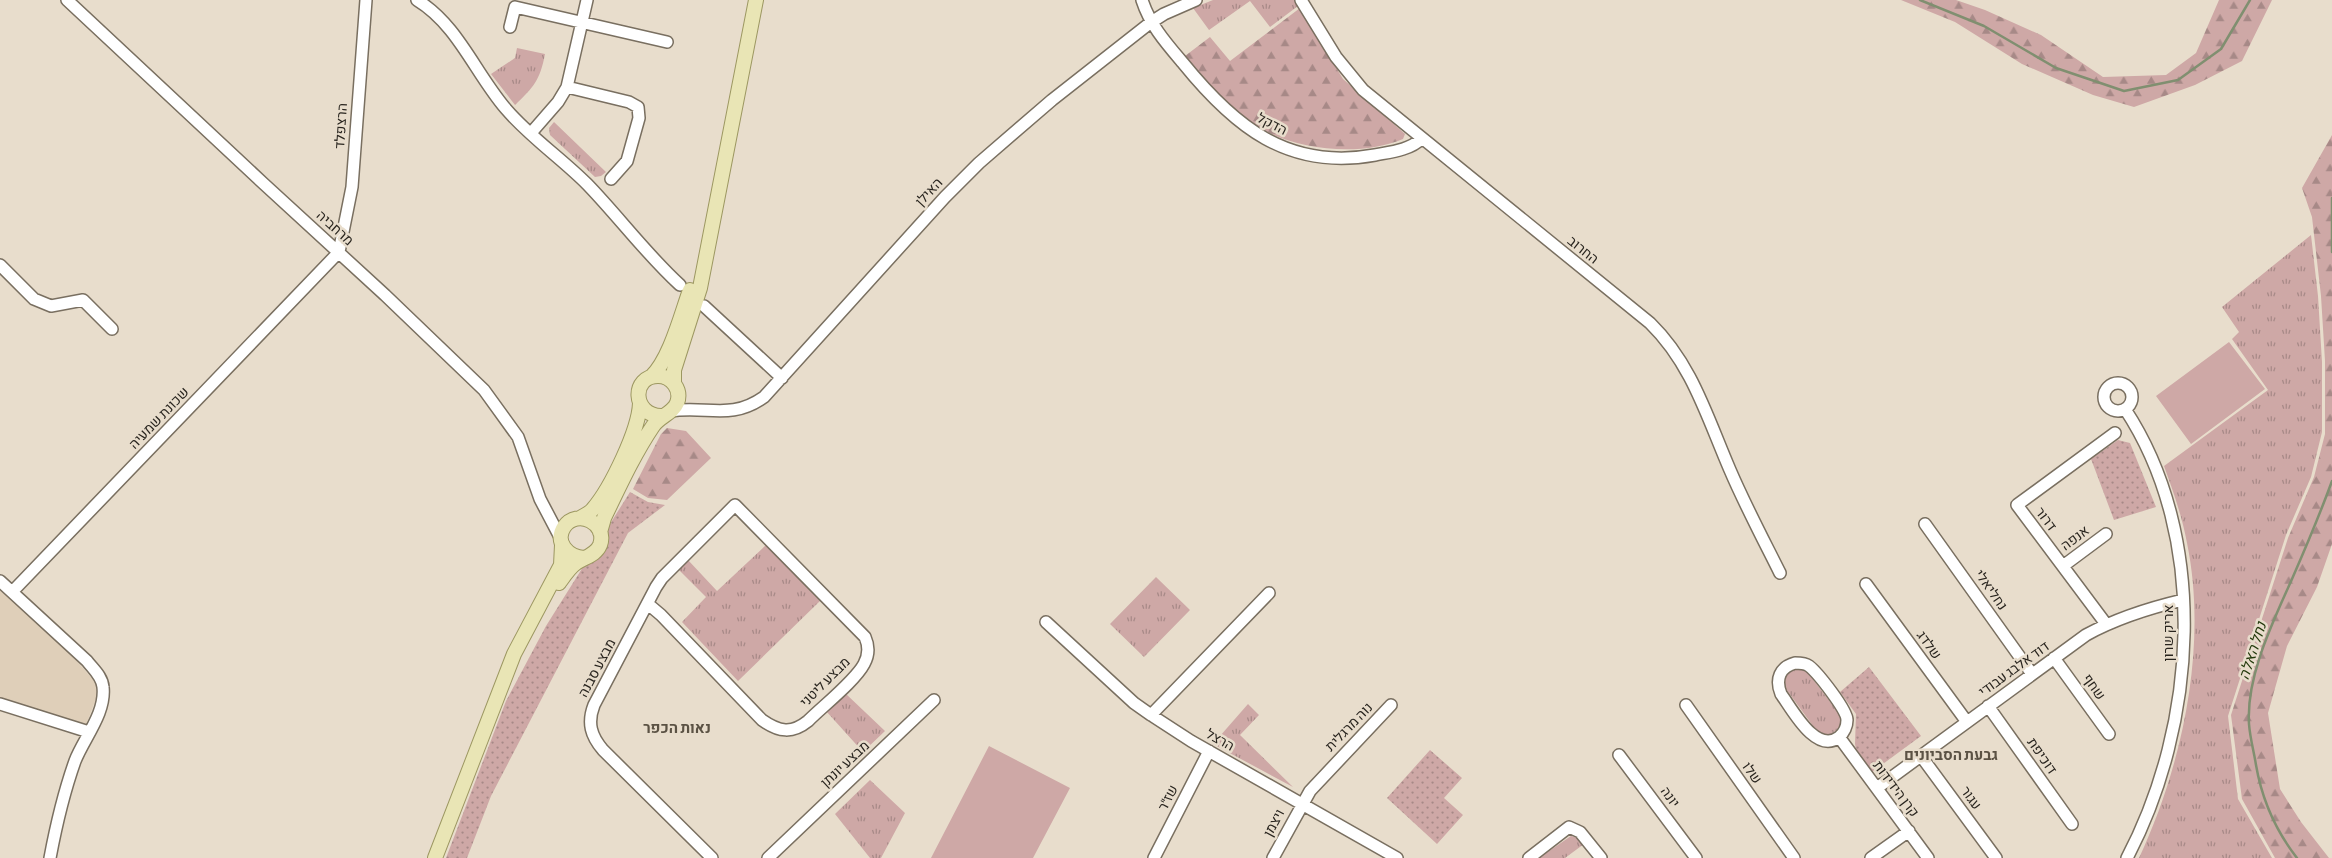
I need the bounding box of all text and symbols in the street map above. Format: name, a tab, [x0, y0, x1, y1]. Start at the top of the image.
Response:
street label: הרצפלד	[331, 102, 351, 150]
street label: הדקל	[1254, 109, 1290, 139]
street label: האילן	[912, 174, 946, 210]
street label: מרחביה	[313, 207, 357, 249]
street label: החרוב	[1564, 232, 1602, 268]
street label: שכונת שמעיה	[125, 384, 193, 452]
street label: דרור	[2032, 504, 2060, 534]
street label: אנפה	[2057, 522, 2093, 554]
street label: נחליאלי	[1971, 567, 2011, 613]
street label: אריק שרון	[2160, 604, 2177, 662]
water label: נחל האלה	[2235, 618, 2272, 682]
street label: שלדג	[1913, 627, 1945, 663]
street label: מבצע סבנה	[575, 636, 619, 700]
street label: דוד אלבג עבודי	[1975, 638, 2053, 700]
street label: מבצע ליטני	[797, 654, 853, 710]
street label: שחף	[2079, 671, 2109, 703]
street label: נוה מרגלית	[1322, 699, 1376, 755]
district label: נאות הכפר	[643, 719, 711, 738]
street label: הרצל	[1203, 725, 1237, 755]
street label: דוכיפת	[2023, 734, 2061, 778]
street label: מבצע יונתן	[817, 737, 873, 791]
district label: גבעת הסביונים	[1904, 746, 1998, 765]
street label: קרן הידידות	[1869, 758, 1923, 820]
street label: שלו	[1739, 759, 1765, 787]
street label: שז"ר	[1154, 782, 1182, 814]
street label: יונה	[1657, 783, 1683, 811]
street label: עגור	[1957, 783, 1985, 813]
street label: ויצמן	[1260, 806, 1288, 840]

